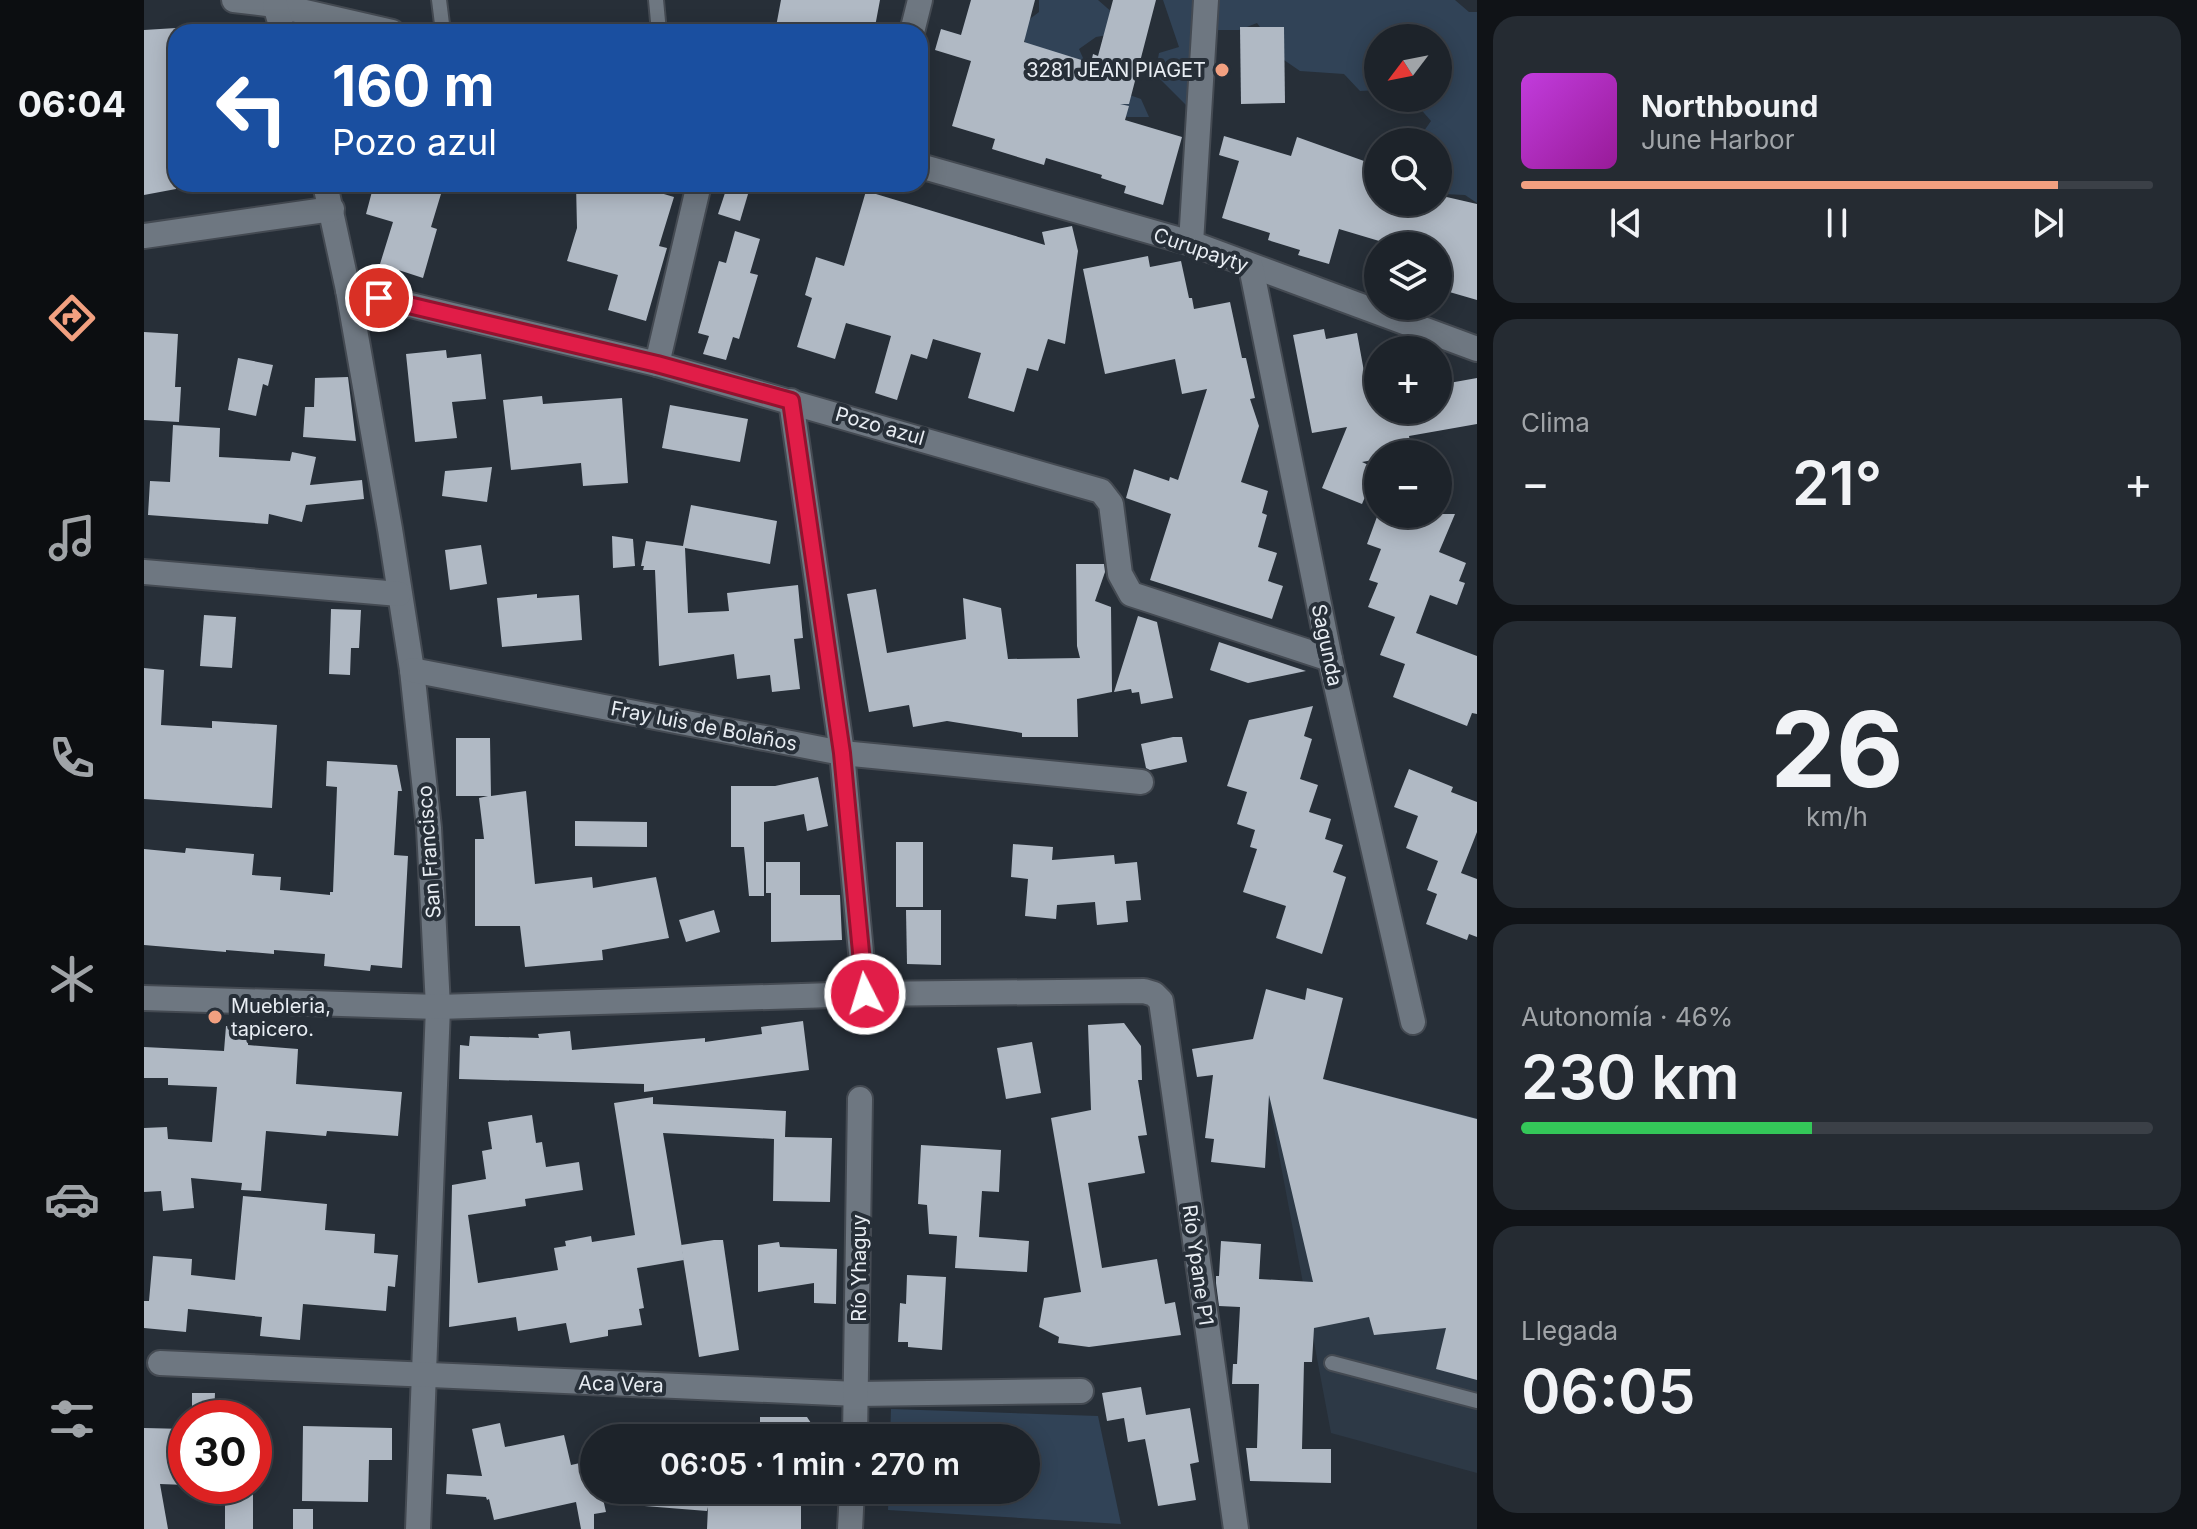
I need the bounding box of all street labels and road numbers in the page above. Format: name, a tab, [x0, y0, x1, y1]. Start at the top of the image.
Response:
street label: Curupayty	[1150, 223, 1252, 277]
street label: Pozo azul	[833, 402, 927, 450]
street label: Sagunda	[1307, 602, 1347, 688]
street label: Fray luis de Bolaños	[609, 696, 799, 756]
street label: San Francisco	[412, 785, 446, 919]
street label: Río Ypane P1	[1178, 1203, 1218, 1327]
street label: Río Yhaguy	[847, 1214, 871, 1322]
street label: Aca Vera	[578, 1371, 664, 1397]

